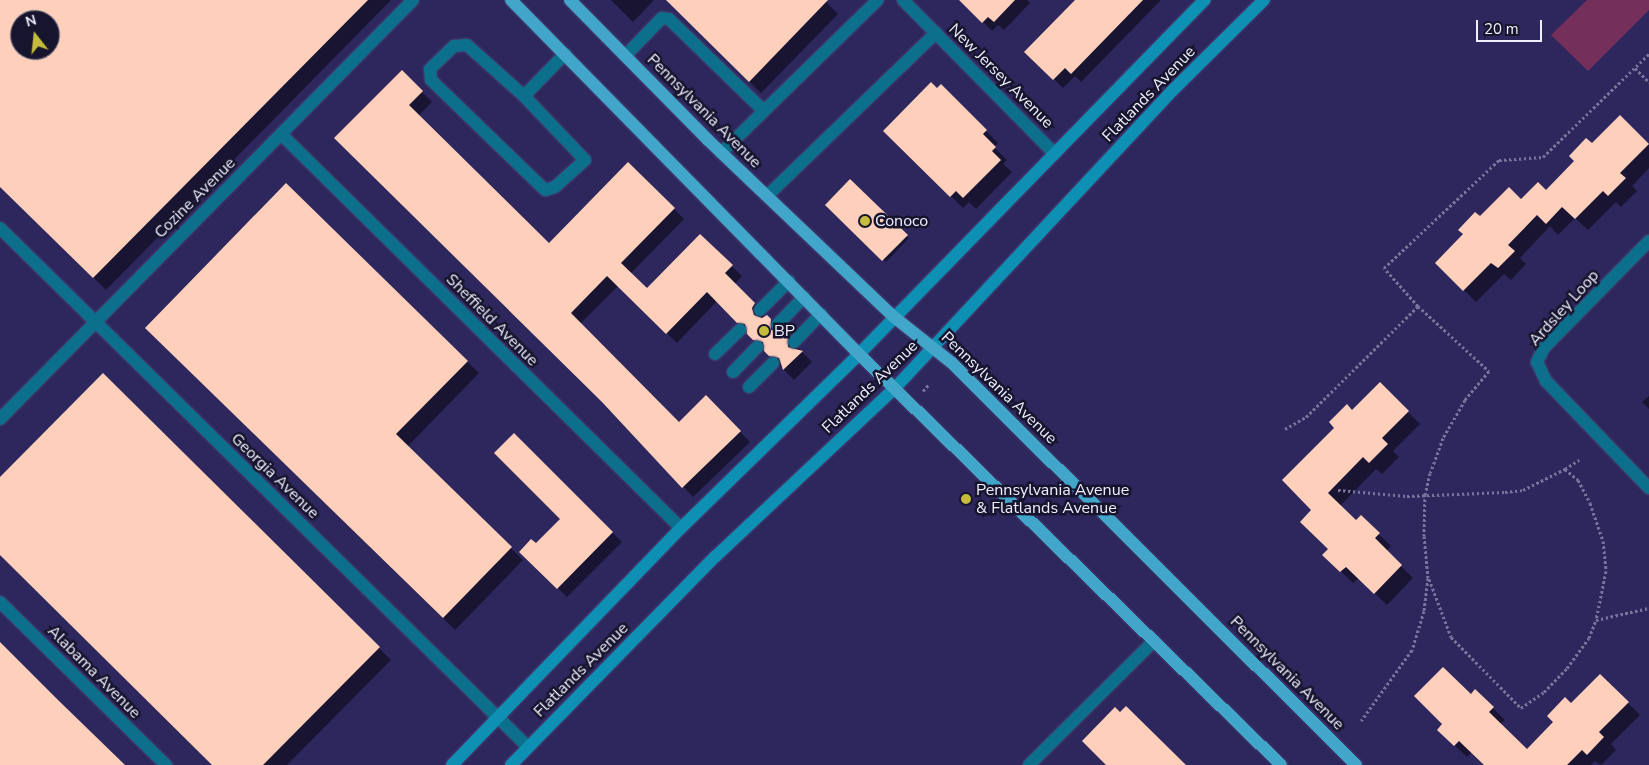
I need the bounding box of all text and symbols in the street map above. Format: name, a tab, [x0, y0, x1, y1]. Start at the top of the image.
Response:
north arrow	[10, 10, 60, 60]
text: N	[23, 10, 39, 32]
scale bar	[1479, 10, 1545, 42]
text: 20 m	[1484, 19, 1519, 39]
street label: New Jersey Avenue	[945, 20, 1057, 132]
street label: Flatlands Avenue	[1099, 42, 1199, 146]
street label: Pennsylvania Avenue	[643, 50, 765, 172]
street label: Cozine Avenue	[151, 154, 239, 242]
place label: Conoco	[875, 211, 928, 231]
marker: Conoco	[859, 215, 871, 227]
street label: Ardsley Loop	[1525, 266, 1603, 350]
street label: Sheffield Avenue	[442, 270, 542, 370]
place label: BP	[774, 321, 795, 341]
marker: BP	[758, 325, 770, 337]
street label: Pennsylvania Avenue	[937, 328, 1061, 448]
street label: Flatlands Avenue	[818, 337, 922, 437]
street label: Georgia Avenue	[227, 429, 323, 523]
place label: Pennsylvania Avenue & Flatlands Avenue	[976, 480, 1129, 518]
marker: Pennsylvania Avenue & Flatlands Avenue	[960, 493, 972, 505]
street label: Pennsylvania Avenue	[1226, 612, 1348, 734]
street label: Flatlands Avenue	[530, 619, 632, 721]
street label: Alabama Avenue	[44, 622, 144, 722]

